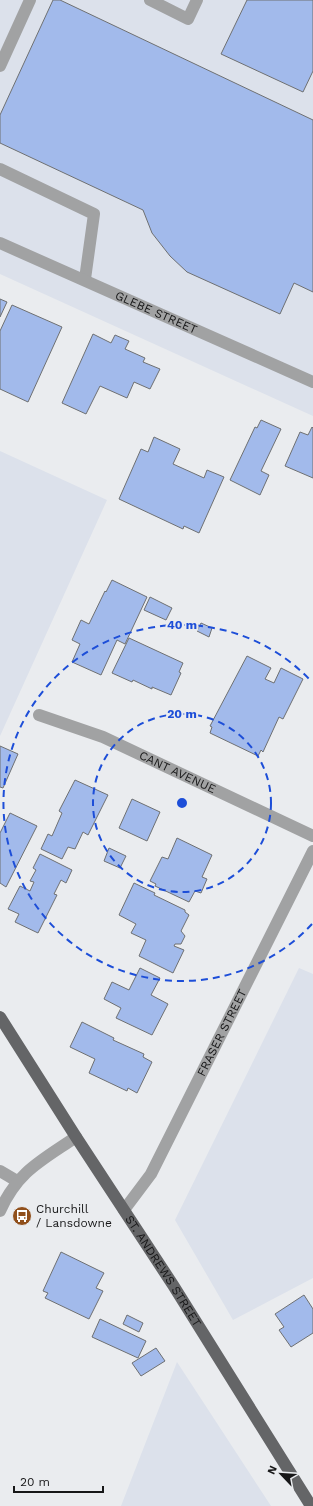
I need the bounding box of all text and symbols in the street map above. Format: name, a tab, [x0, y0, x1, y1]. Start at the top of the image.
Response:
street label: GLEBE STREET	[113, 288, 199, 337]
text: 40 m	[167, 618, 197, 632]
text: 20 m	[167, 707, 197, 721]
street label: CANT AVENUE	[137, 748, 218, 796]
centre of rings	[175, 796, 189, 810]
street label: FRASER STREET	[194, 987, 250, 1079]
place label: Churchill / Lansdowne	[36, 1202, 112, 1230]
bus stop icon: Churchill / Lansdowne	[11, 1205, 33, 1227]
street label: ST. ANDREWS STREET	[122, 1213, 204, 1329]
north arrow	[261, 1454, 301, 1494]
text: N	[265, 1464, 280, 1476]
scale bar	[14, 1468, 103, 1494]
text: 20 m	[20, 1475, 50, 1489]

